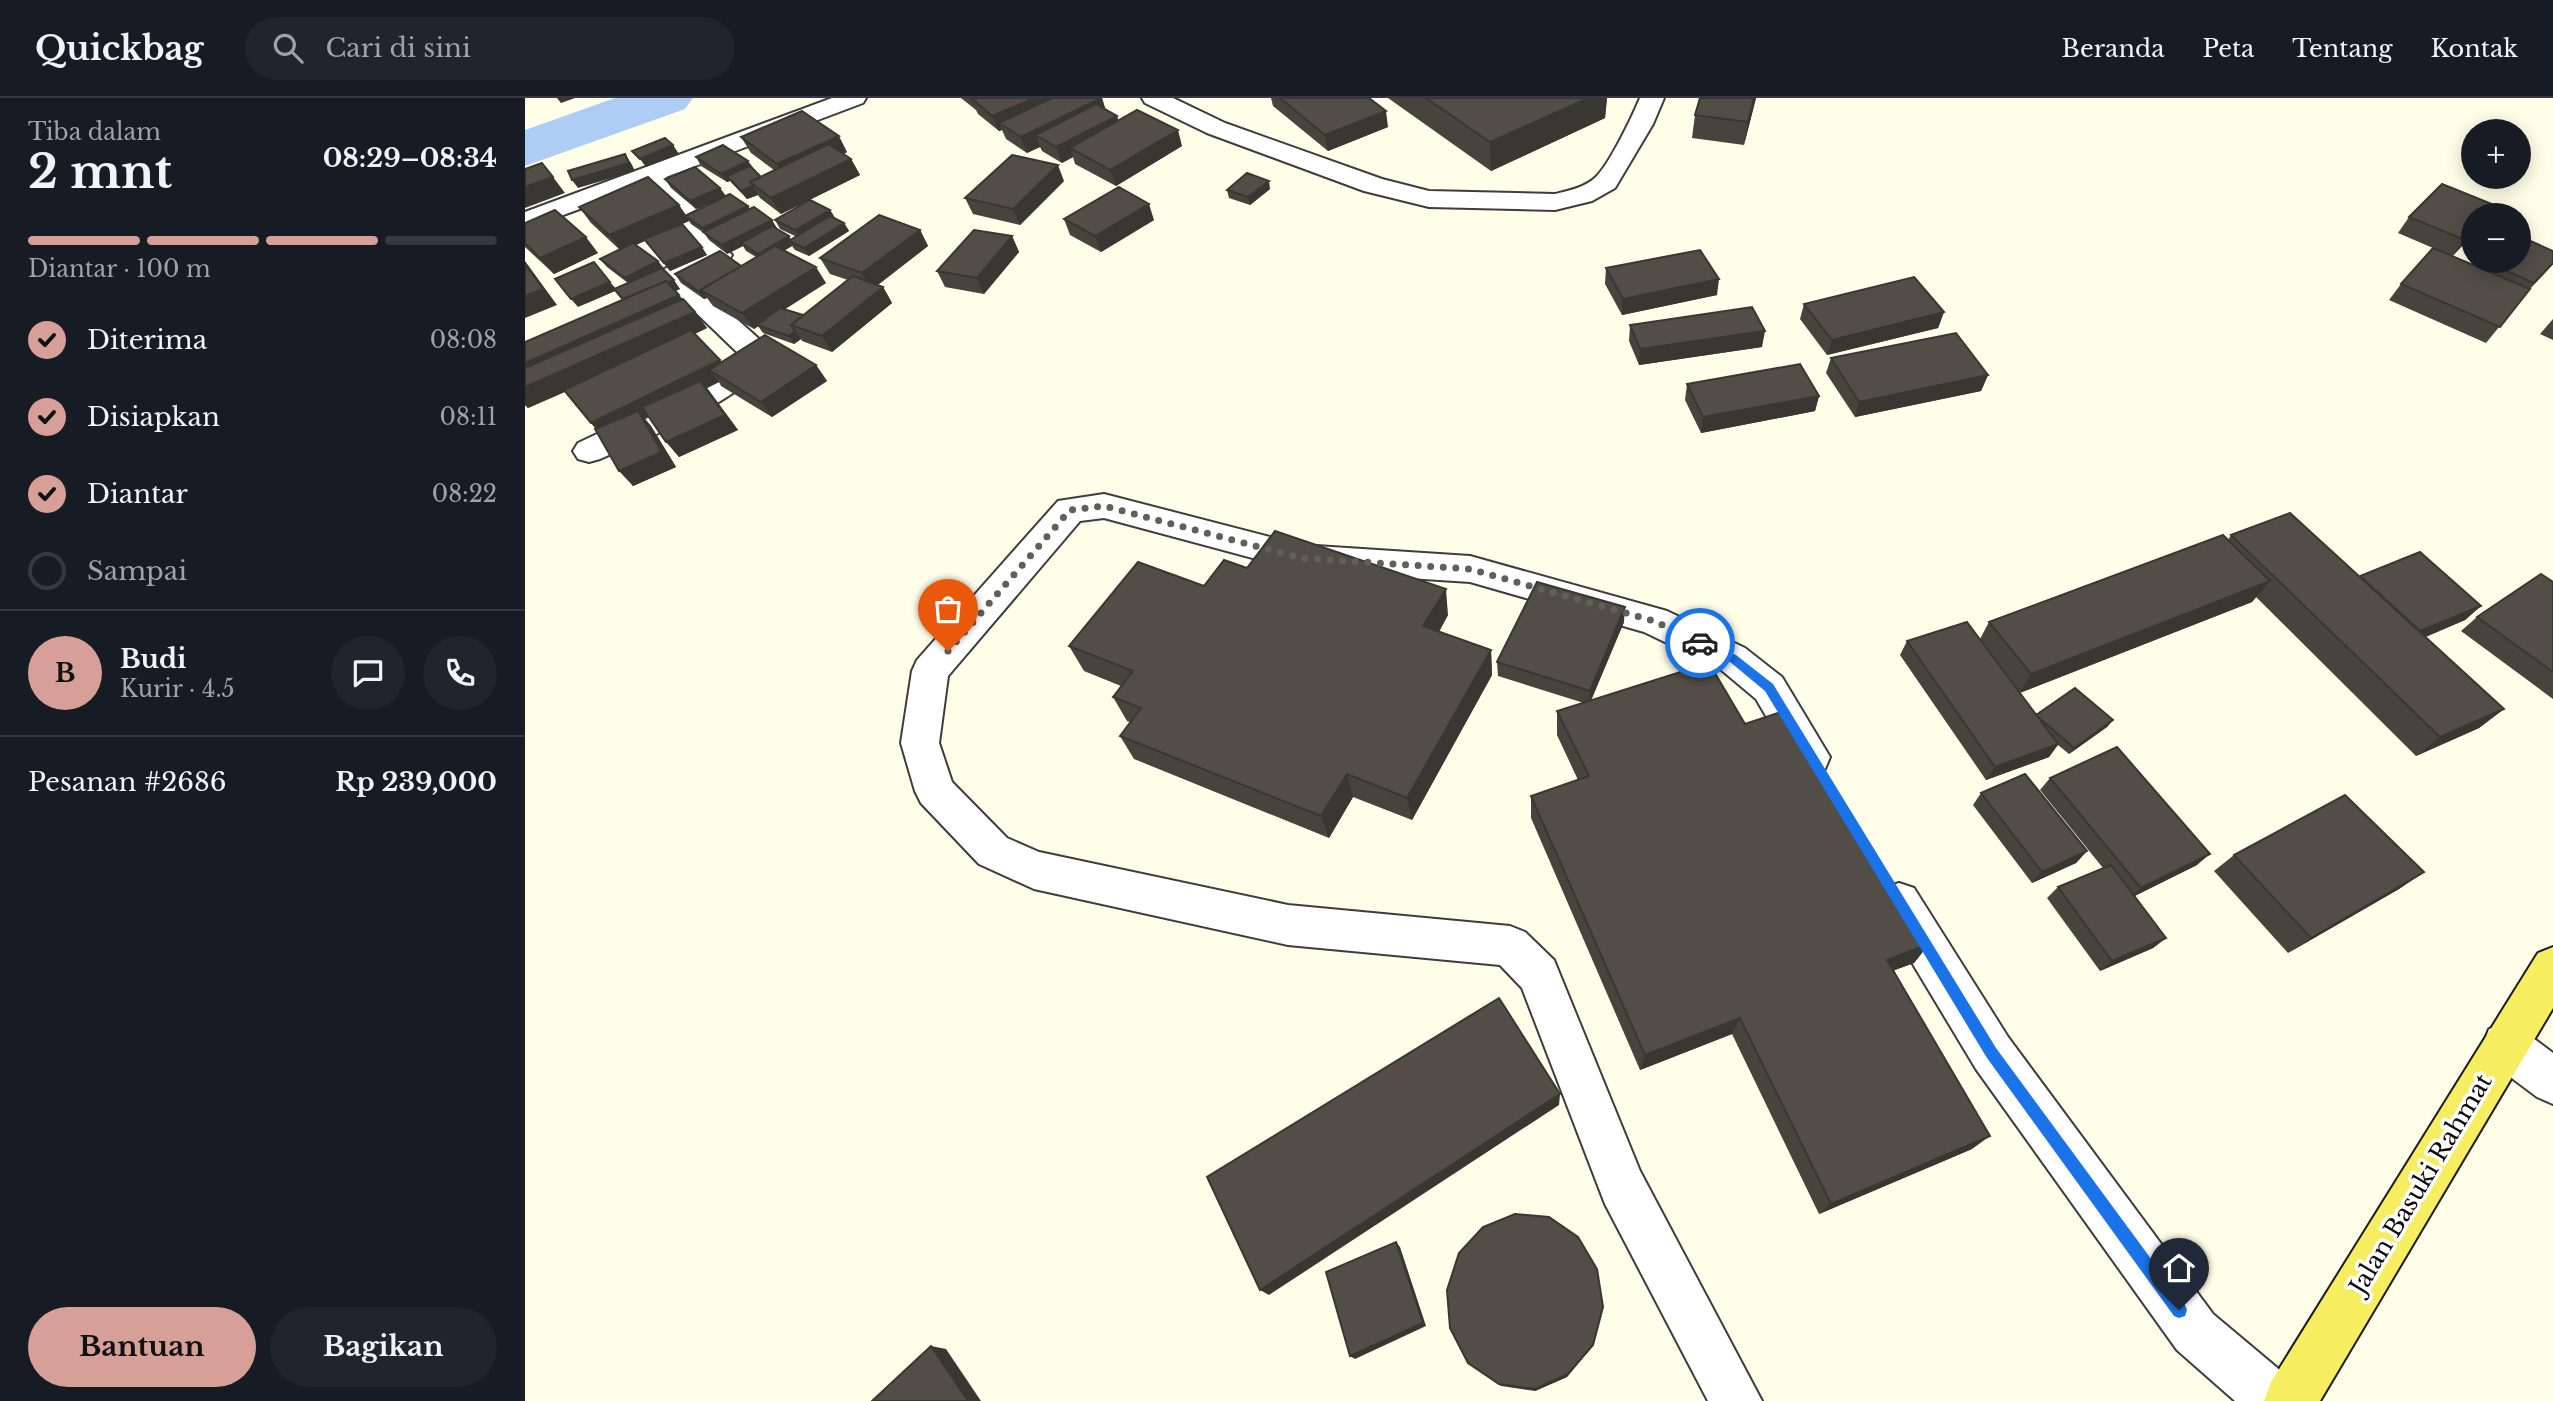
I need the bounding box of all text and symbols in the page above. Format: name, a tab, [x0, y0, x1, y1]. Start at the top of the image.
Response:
search box	[245, 17, 735, 80]
text: Quickbag	[35, 28, 203, 69]
icon: search	[269, 29, 307, 67]
text: Cari di sini	[325, 32, 471, 64]
text: Beranda	[2062, 34, 2164, 63]
text: Peta	[2202, 34, 2254, 63]
text: Tentang	[2292, 34, 2393, 63]
text: Kontak	[2431, 34, 2518, 63]
text: Tiba dalam	[28, 118, 161, 146]
map controls	[2461, 119, 2531, 273]
button: +	[2461, 119, 2531, 189]
text: 08:29–08:34	[323, 142, 497, 174]
text: 2 mnt	[28, 143, 172, 200]
button: −	[2461, 203, 2531, 273]
text: Diantar · 100 m	[28, 255, 211, 283]
icon: check	[28, 321, 66, 359]
text: Diterima	[87, 324, 207, 356]
text: 08:08	[430, 326, 497, 354]
icon: check	[28, 398, 66, 436]
text: Disiapkan	[87, 401, 220, 433]
text: 08:11	[440, 403, 497, 431]
icon: check	[28, 475, 66, 513]
text: Diantar	[87, 478, 188, 510]
text: 08:22	[432, 480, 497, 508]
text: Sampai	[87, 555, 187, 587]
pin	[918, 579, 978, 651]
icon: bag	[929, 590, 967, 628]
courier	[1665, 608, 1735, 678]
icon: car	[1681, 624, 1719, 662]
button: chat	[331, 636, 405, 710]
button: phone	[423, 636, 497, 710]
text: Budi	[120, 643, 186, 675]
text: B	[55, 657, 75, 689]
text: Kurir · 4.5	[120, 675, 235, 703]
text: Pesanan #2686	[28, 766, 226, 798]
text: Rp 239,000	[335, 766, 497, 798]
street label: Jalan Basuki Rahmat	[2342, 1068, 2498, 1302]
pin	[2149, 1238, 2209, 1310]
icon: home	[2160, 1249, 2198, 1287]
button: Bantuan	[28, 1307, 256, 1387]
button: Bagikan	[270, 1307, 497, 1387]

